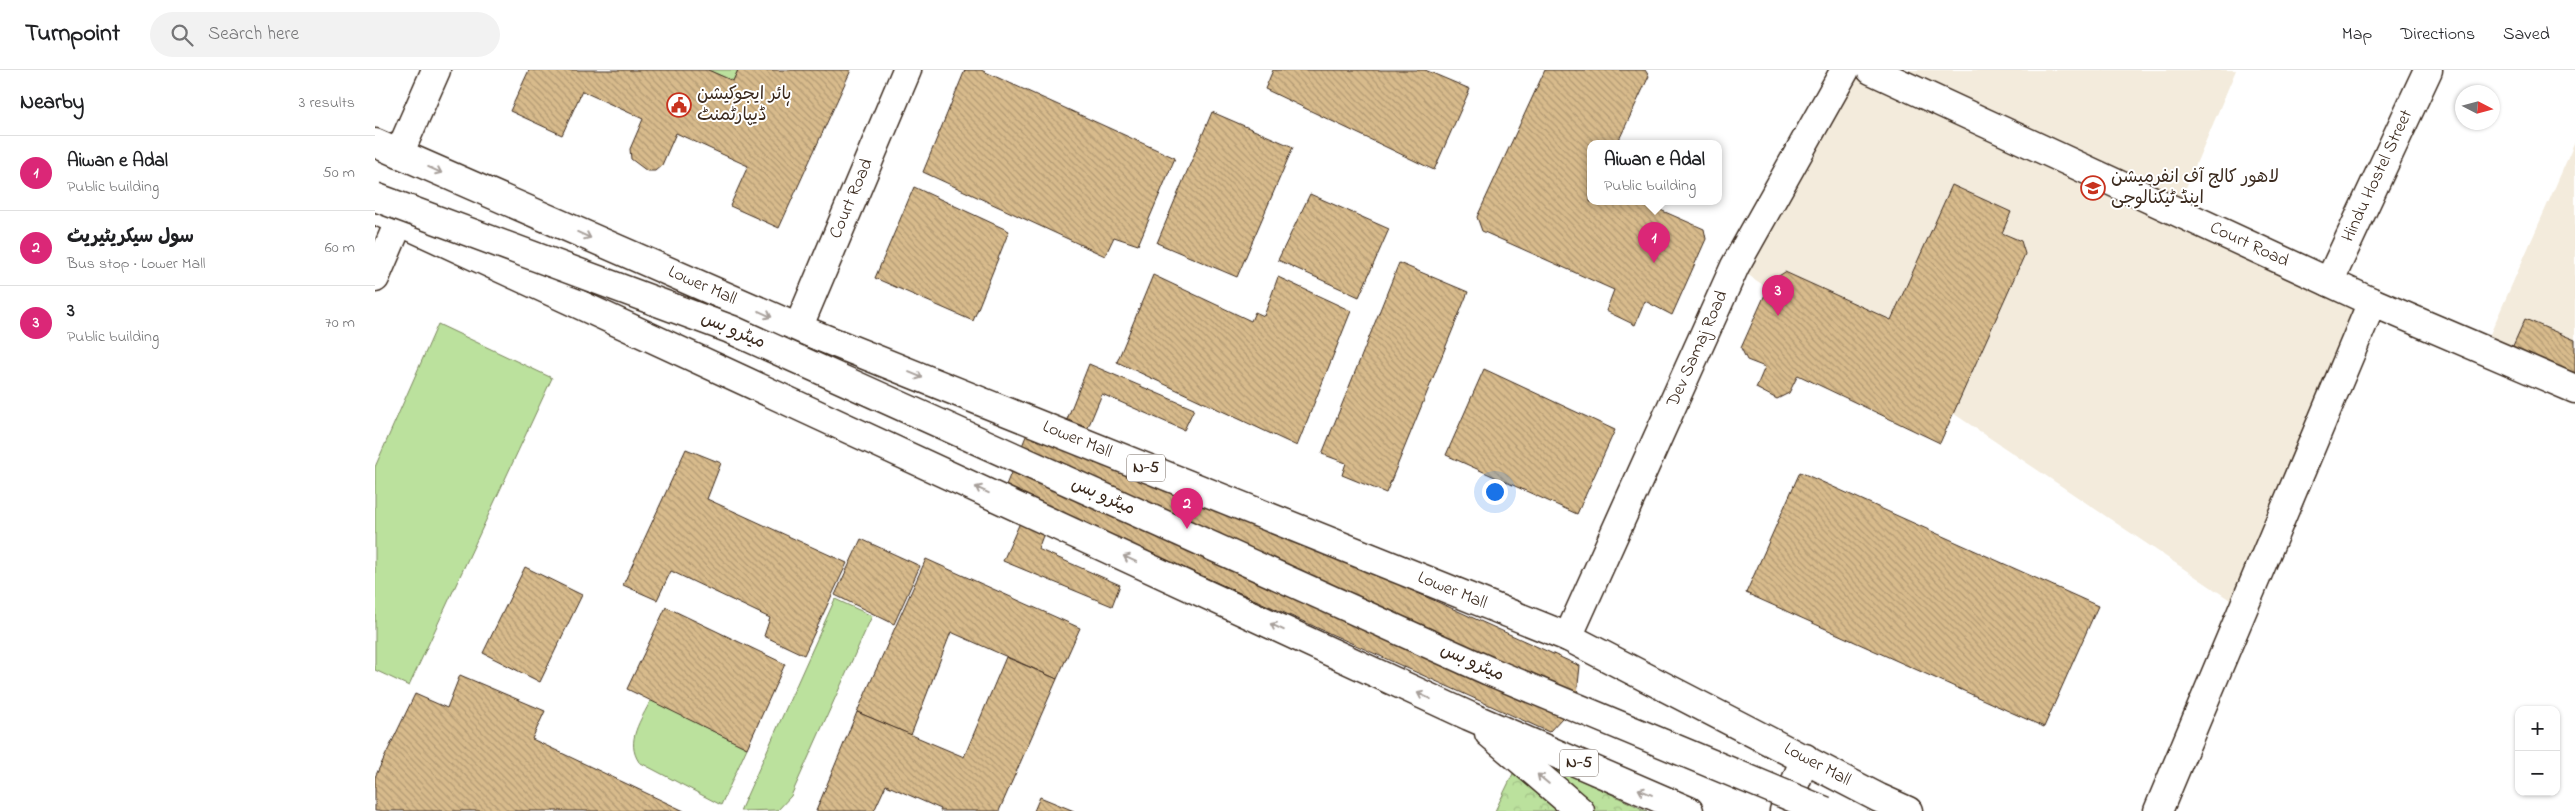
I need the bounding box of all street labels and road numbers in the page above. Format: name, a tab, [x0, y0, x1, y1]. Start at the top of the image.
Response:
street label: Hindu Hostel Street	[2336, 106, 2420, 246]
street label: Court Road	[823, 155, 881, 243]
street label: Court Road	[2205, 215, 2293, 275]
street label: Lower Mall	[664, 259, 740, 313]
street label: Dev Samaj Road	[1660, 287, 1735, 412]
street label: میٹرو بس	[697, 306, 769, 356]
street label: Lower Mall	[1038, 414, 1116, 466]
road number: N-5	[1127, 454, 1165, 482]
street label: میٹرو بس	[1067, 471, 1139, 523]
street label: Lower Mall	[1413, 565, 1491, 617]
street label: میٹرو بس	[1436, 637, 1508, 689]
street label: Lower Mall	[1779, 736, 1855, 794]
road number: N-5	[1560, 750, 1598, 776]

